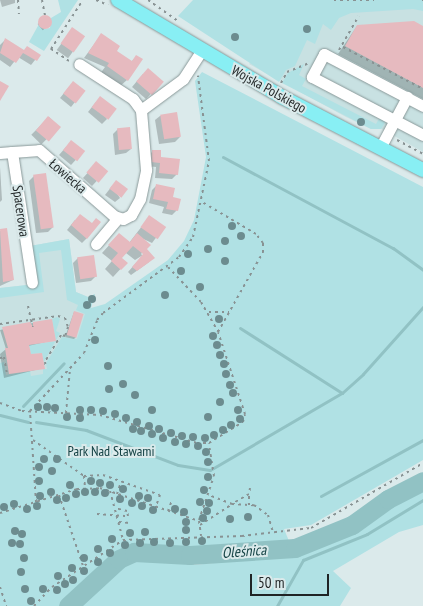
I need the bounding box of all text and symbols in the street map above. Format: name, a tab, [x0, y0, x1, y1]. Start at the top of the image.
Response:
street label: Wojska Polskiego	[229, 62, 309, 116]
street label: Łowiecka	[46, 155, 90, 197]
street label: Spacerowa	[9, 184, 33, 238]
park label: Park Nad Stawami	[67, 443, 155, 459]
water label: Oleśnica	[221, 540, 267, 562]
scale bar	[253, 564, 332, 596]
text: 50 m	[258, 573, 284, 592]

